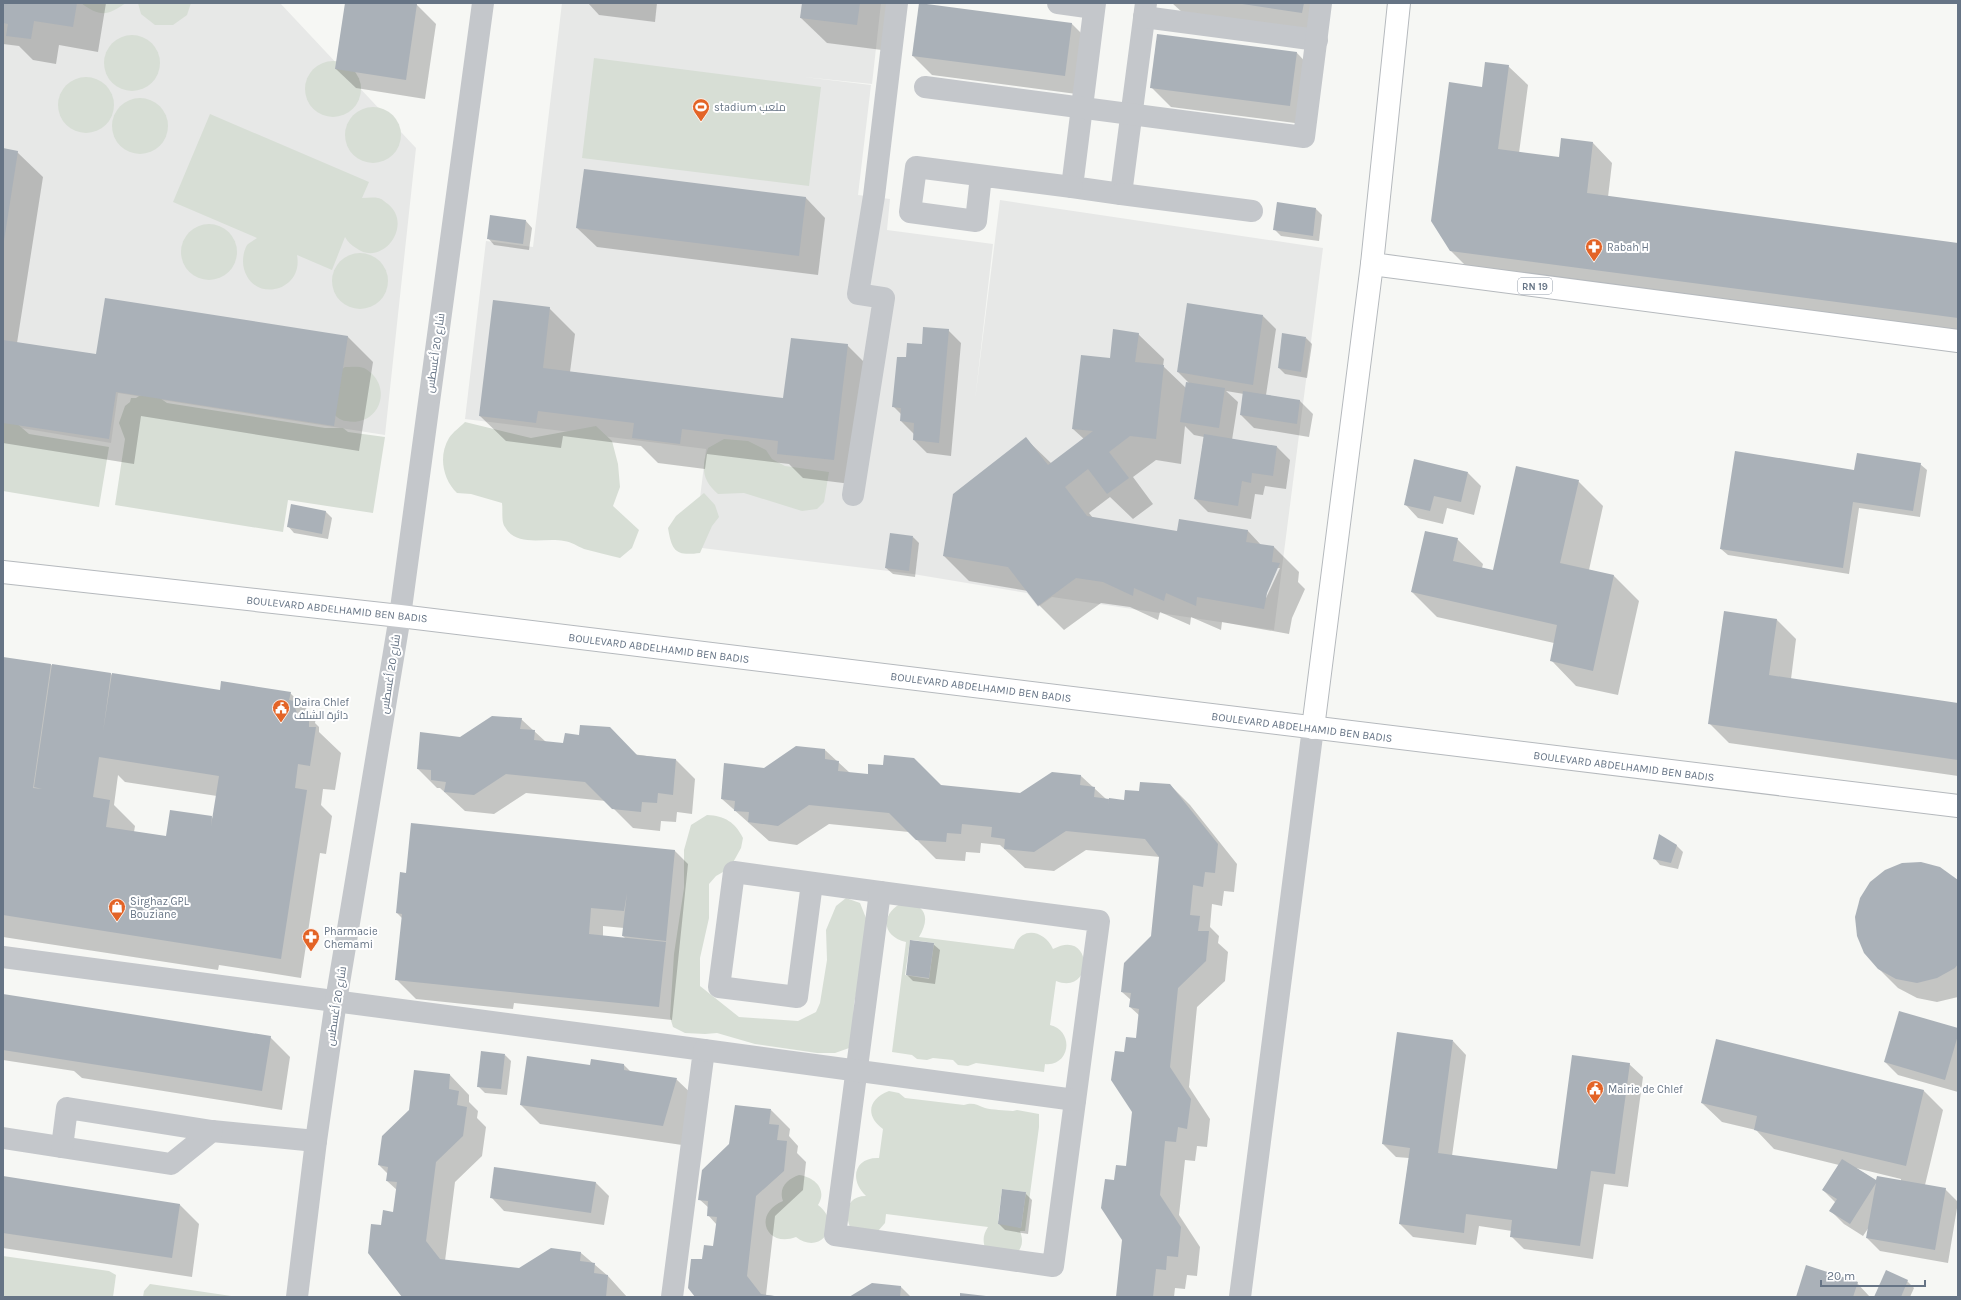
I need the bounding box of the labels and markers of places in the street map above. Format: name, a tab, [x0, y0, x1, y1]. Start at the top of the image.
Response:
sports icon: stadium ملعب	[691, 97, 711, 122]
place label: stadium ملعب	[714, 101, 786, 114]
pharmacy icon: Rabah H	[1584, 237, 1604, 262]
place label: Rabah H	[1607, 241, 1649, 254]
place label: Daira Chlef دائرة الشلف	[294, 696, 349, 722]
public building icon: Daira Chlef دائرة الشلف	[271, 698, 291, 723]
place label: Sirghaz GPL Bouziane	[130, 895, 190, 921]
shop icon: Sirghaz GPL Bouziane	[107, 897, 127, 922]
place label: Pharmacie Chemami	[324, 925, 378, 951]
pharmacy icon: Pharmacie Chemami	[301, 927, 321, 952]
public building icon: Mairie de Chlef	[1585, 1079, 1605, 1104]
place label: Mairie de Chlef	[1608, 1083, 1683, 1096]

